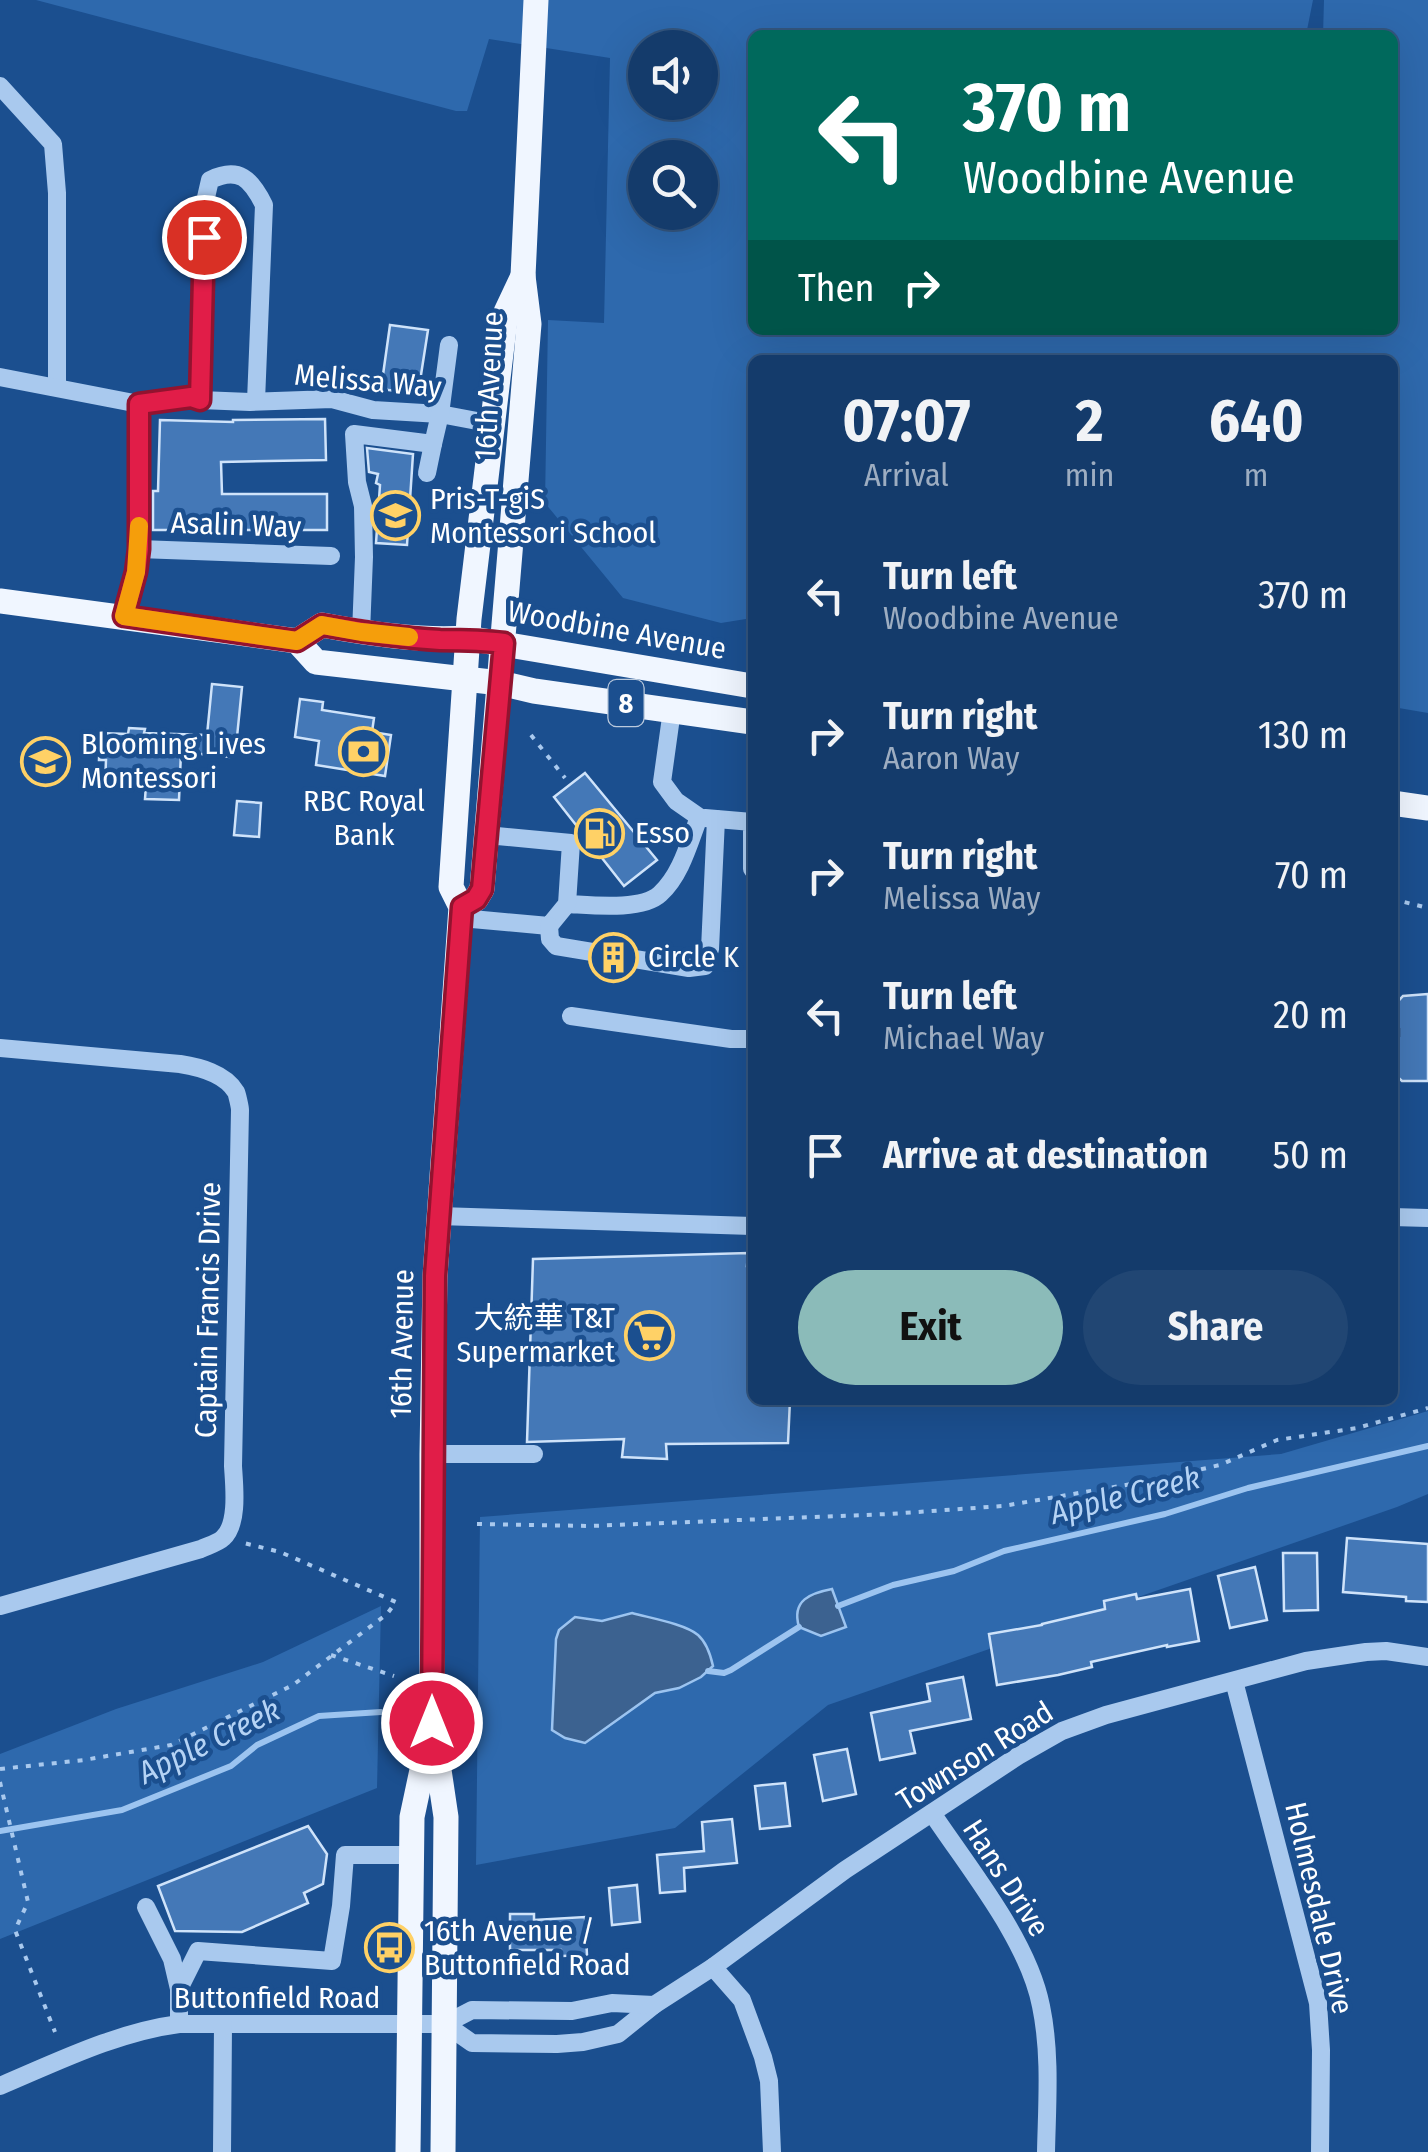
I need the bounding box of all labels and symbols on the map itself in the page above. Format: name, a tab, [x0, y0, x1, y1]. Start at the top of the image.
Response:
pin	[162, 195, 247, 280]
street label: 16th Avenue	[467, 310, 511, 462]
street label: Melissa Way	[293, 357, 444, 405]
place label: Pris-T-giS Montessori School	[430, 481, 656, 551]
school or university icon: Pris-T-giS Montessori School	[369, 490, 421, 542]
street label: Asalin Way	[170, 505, 302, 545]
street label: Woodbine Avenue	[505, 593, 729, 667]
road number: 8	[608, 680, 644, 726]
place label: Blooming Lives Montessori	[81, 726, 266, 796]
bank icon: RBC Royal Bank	[338, 726, 390, 778]
school or university icon: Blooming Lives Montessori	[20, 735, 72, 787]
place label: RBC Royal Bank	[303, 783, 425, 853]
fuel station icon: Esso	[574, 807, 626, 859]
place label: Esso	[635, 815, 690, 851]
building icon: Circle K	[587, 931, 639, 983]
place label: Circle K	[648, 939, 739, 975]
street label: Captain Francis Drive	[188, 1182, 228, 1438]
street label: 16th Avenue	[383, 1269, 421, 1419]
place label: 大統華 T&T Supermarket	[457, 1300, 615, 1370]
supermarket icon: 大統華 T&T Supermarket	[624, 1309, 676, 1361]
water label: Apple Creek	[1045, 1458, 1204, 1532]
position arrow	[380, 1671, 484, 1775]
water label: Apple Creek	[131, 1690, 286, 1792]
street label: Townson Road	[890, 1694, 1060, 1818]
street label: Holmesdale Drive	[1277, 1799, 1361, 2017]
street label: Hans Drive	[955, 1813, 1057, 1943]
place label: 16th Avenue / Buttonfield Road	[424, 1913, 630, 1983]
bus stop icon: 16th Avenue / Buttonfield Road	[363, 1922, 415, 1974]
street label: Buttonfield Road	[174, 1980, 380, 2016]

